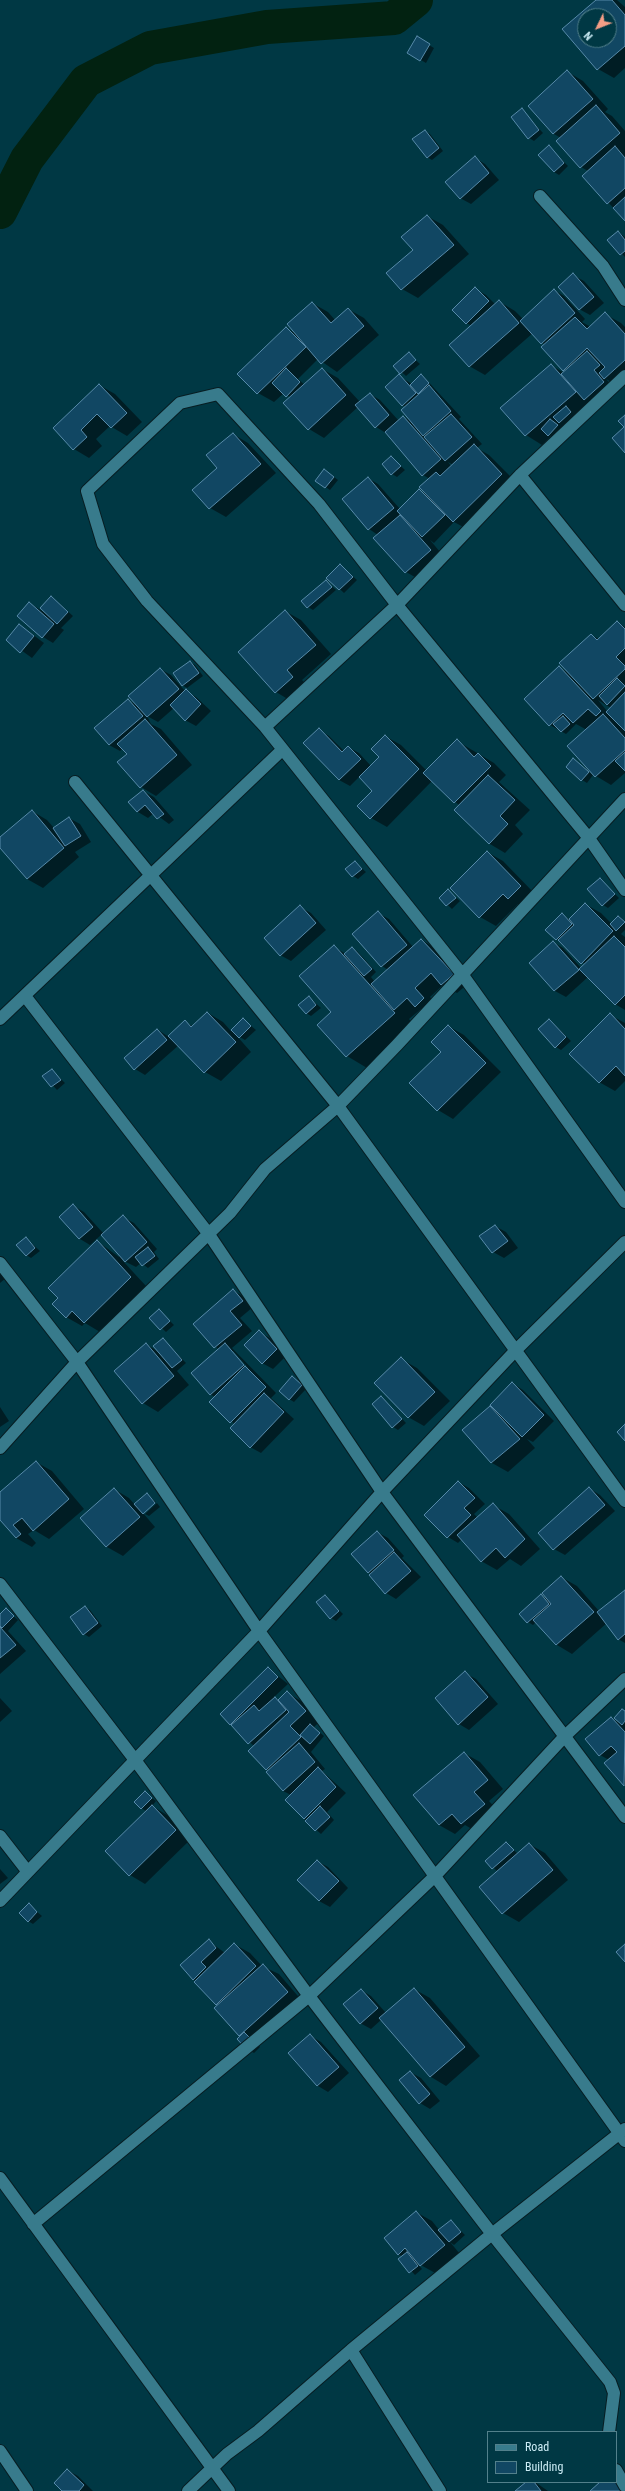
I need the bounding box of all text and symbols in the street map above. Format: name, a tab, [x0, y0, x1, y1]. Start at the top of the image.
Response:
north arrow	[577, 8, 617, 48]
text: N	[582, 29, 596, 43]
legend	[487, 2431, 617, 2483]
text: Road	[525, 2440, 549, 2454]
text: Building	[525, 2460, 563, 2474]

